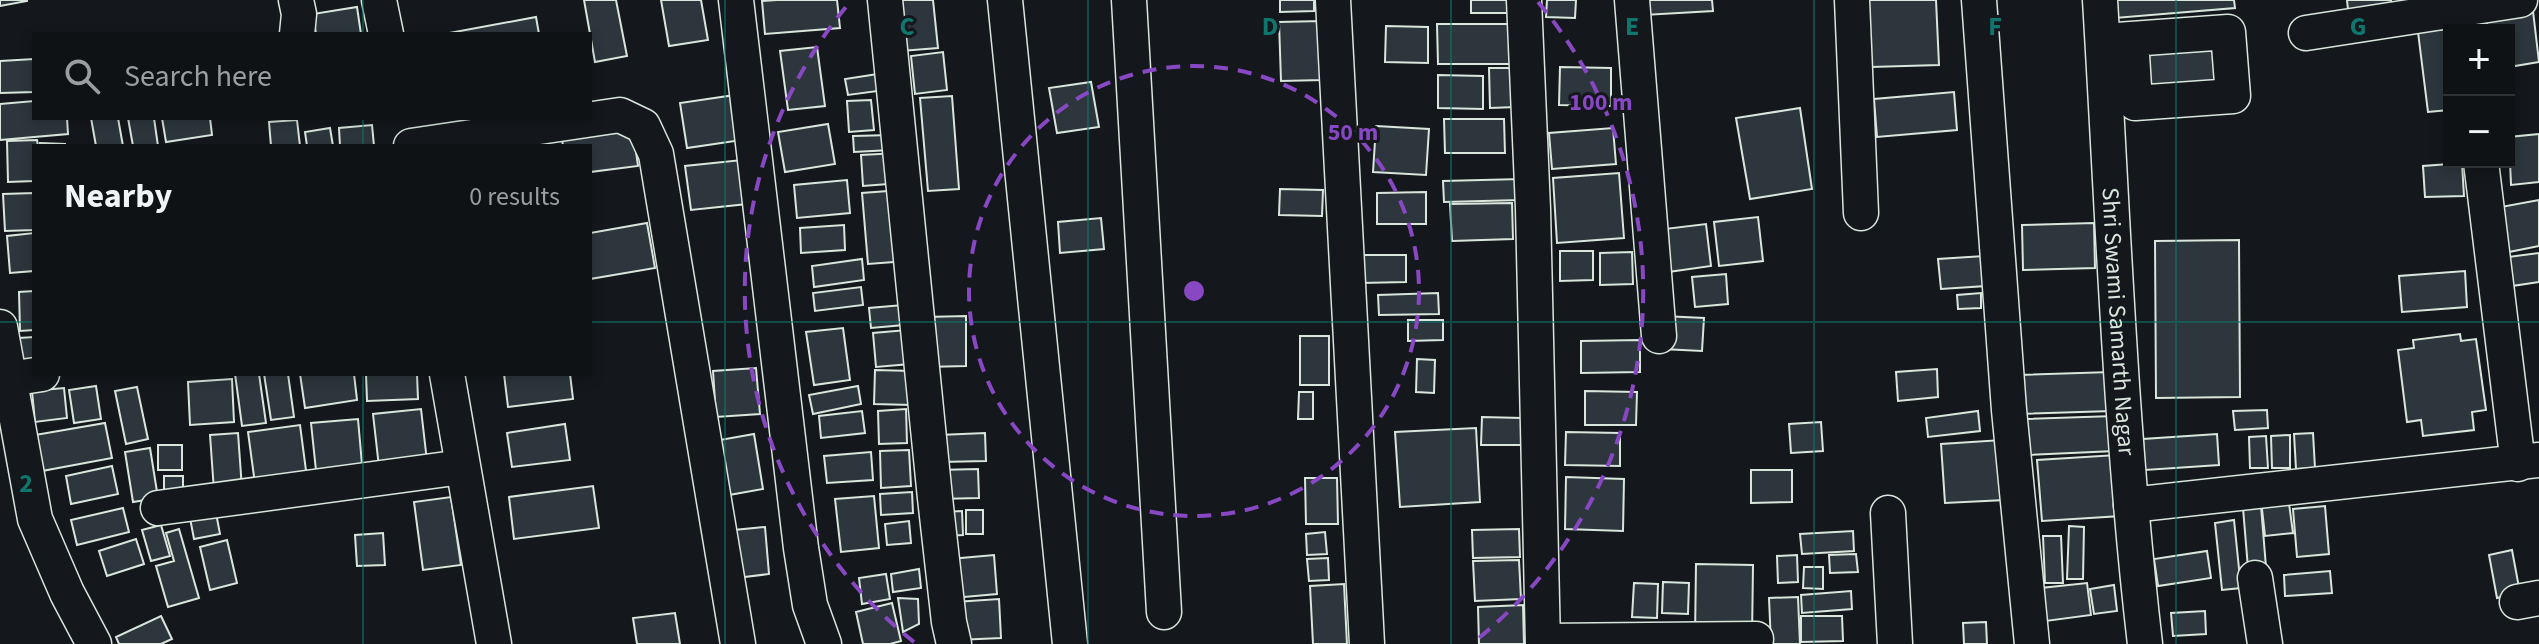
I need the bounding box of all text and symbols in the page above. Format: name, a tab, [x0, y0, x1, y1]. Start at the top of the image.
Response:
text: C	[899, 8, 915, 45]
text: D	[1262, 8, 1278, 45]
text: E	[1625, 8, 1639, 45]
text: F	[1988, 8, 2002, 45]
text: G	[2350, 8, 2366, 45]
map controls	[2443, 24, 2515, 168]
button: +	[2443, 24, 2515, 96]
search box	[32, 32, 592, 120]
icon: search	[60, 54, 104, 98]
text: Search here	[124, 55, 272, 98]
text: 100 m	[1569, 85, 1633, 120]
button: −	[2443, 96, 2515, 168]
text: 50 m	[1328, 115, 1378, 150]
text: Nearby	[64, 172, 172, 221]
text: 0 results	[469, 178, 560, 215]
street label: Shri Swami Samarth Nagar	[2093, 187, 2145, 457]
centre of rings	[1180, 277, 1208, 305]
text: 2	[19, 465, 33, 502]

